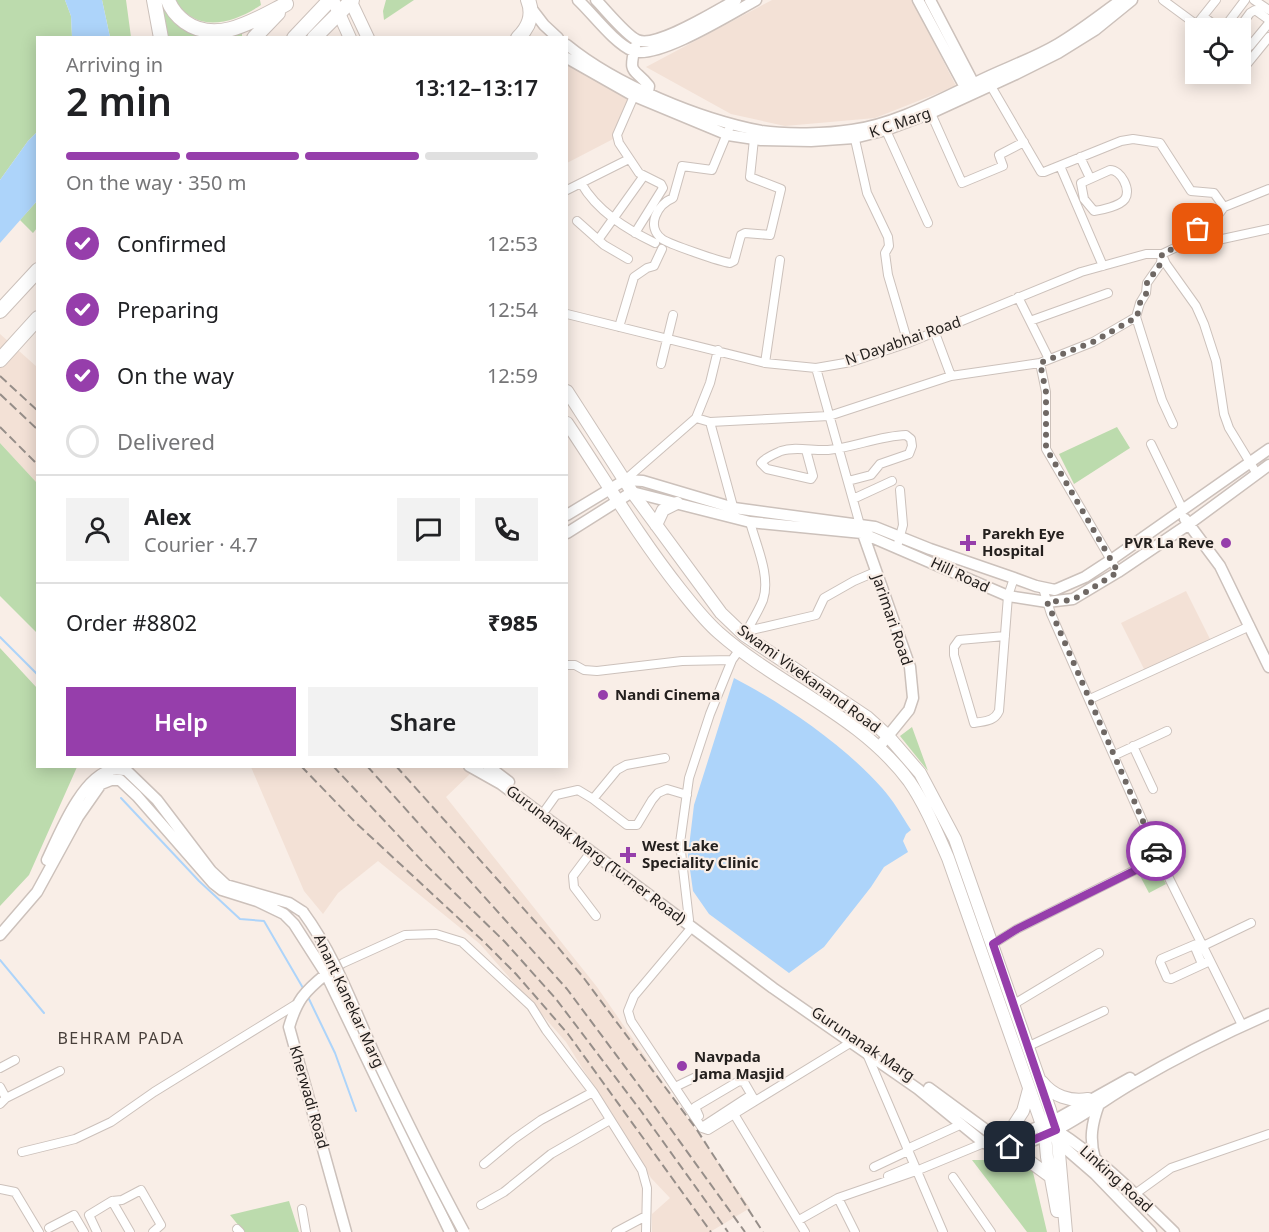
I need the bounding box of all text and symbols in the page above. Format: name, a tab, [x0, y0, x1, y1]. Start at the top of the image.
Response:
map controls	[1185, 18, 1251, 84]
button: locate	[1185, 18, 1251, 84]
text: Arriving in	[66, 51, 163, 78]
text: 13:12–13:17	[414, 72, 538, 102]
text: 2 min	[66, 74, 172, 127]
street label: K C Marg	[866, 102, 933, 142]
text: On the way · 350 m	[66, 169, 246, 196]
pin	[1172, 203, 1223, 254]
icon: bag	[1181, 212, 1214, 245]
icon: check	[66, 227, 99, 260]
text: Confirmed	[117, 228, 227, 258]
text: 12:53	[487, 230, 538, 257]
icon: check	[66, 293, 99, 326]
text: Preparing	[117, 294, 219, 324]
text: 12:54	[487, 296, 538, 323]
street label: N Dayabhai Road	[842, 311, 963, 369]
icon: check	[66, 359, 99, 392]
text: On the way	[117, 360, 234, 390]
text: 12:59	[487, 362, 538, 389]
text: Delivered	[117, 426, 215, 456]
button: person	[66, 498, 129, 561]
button: chat	[397, 498, 460, 561]
button: phone	[475, 498, 538, 561]
text: Alex	[144, 501, 191, 531]
place label: Parekh Eye Hospital	[982, 523, 1065, 560]
text: Courier · 4.7	[144, 531, 258, 558]
place label: PVR La Reve	[1124, 532, 1214, 552]
marker: Parekh Eye Hospital	[959, 534, 977, 552]
marker: PVR La Reve	[1219, 536, 1233, 550]
street label: Hill Road	[928, 552, 993, 596]
street label: Jarimari Road	[867, 570, 918, 668]
text: Order #8802	[66, 607, 197, 637]
text: ₹985	[488, 607, 538, 637]
street label: Swami Vivekanand Road	[734, 620, 885, 737]
place label: Nandi Cinema	[615, 684, 720, 704]
button: Help	[66, 687, 296, 756]
button: Share	[308, 687, 538, 756]
marker: Nandi Cinema	[596, 688, 610, 702]
street label: Gurunanak Marg (Turner Road)	[503, 780, 690, 928]
courier	[1126, 821, 1186, 881]
place label: West Lake Speciality Clinic	[642, 835, 759, 872]
icon: car	[1140, 835, 1173, 868]
marker: West Lake Speciality Clinic	[619, 846, 637, 864]
street label: Anant Kanekar Marg	[310, 931, 390, 1071]
street label: Gurunanak Marg	[808, 1001, 919, 1085]
district label: BEHRAM PADA	[57, 1027, 185, 1049]
street label: Kherwadi Road	[286, 1043, 334, 1151]
place label: Navpada Jama Masjid	[692, 1046, 785, 1083]
marker: Navpada Jama Masjid	[675, 1059, 689, 1073]
pin	[984, 1121, 1035, 1172]
icon: home	[993, 1130, 1026, 1163]
street label: Linking Road	[1076, 1140, 1157, 1216]

